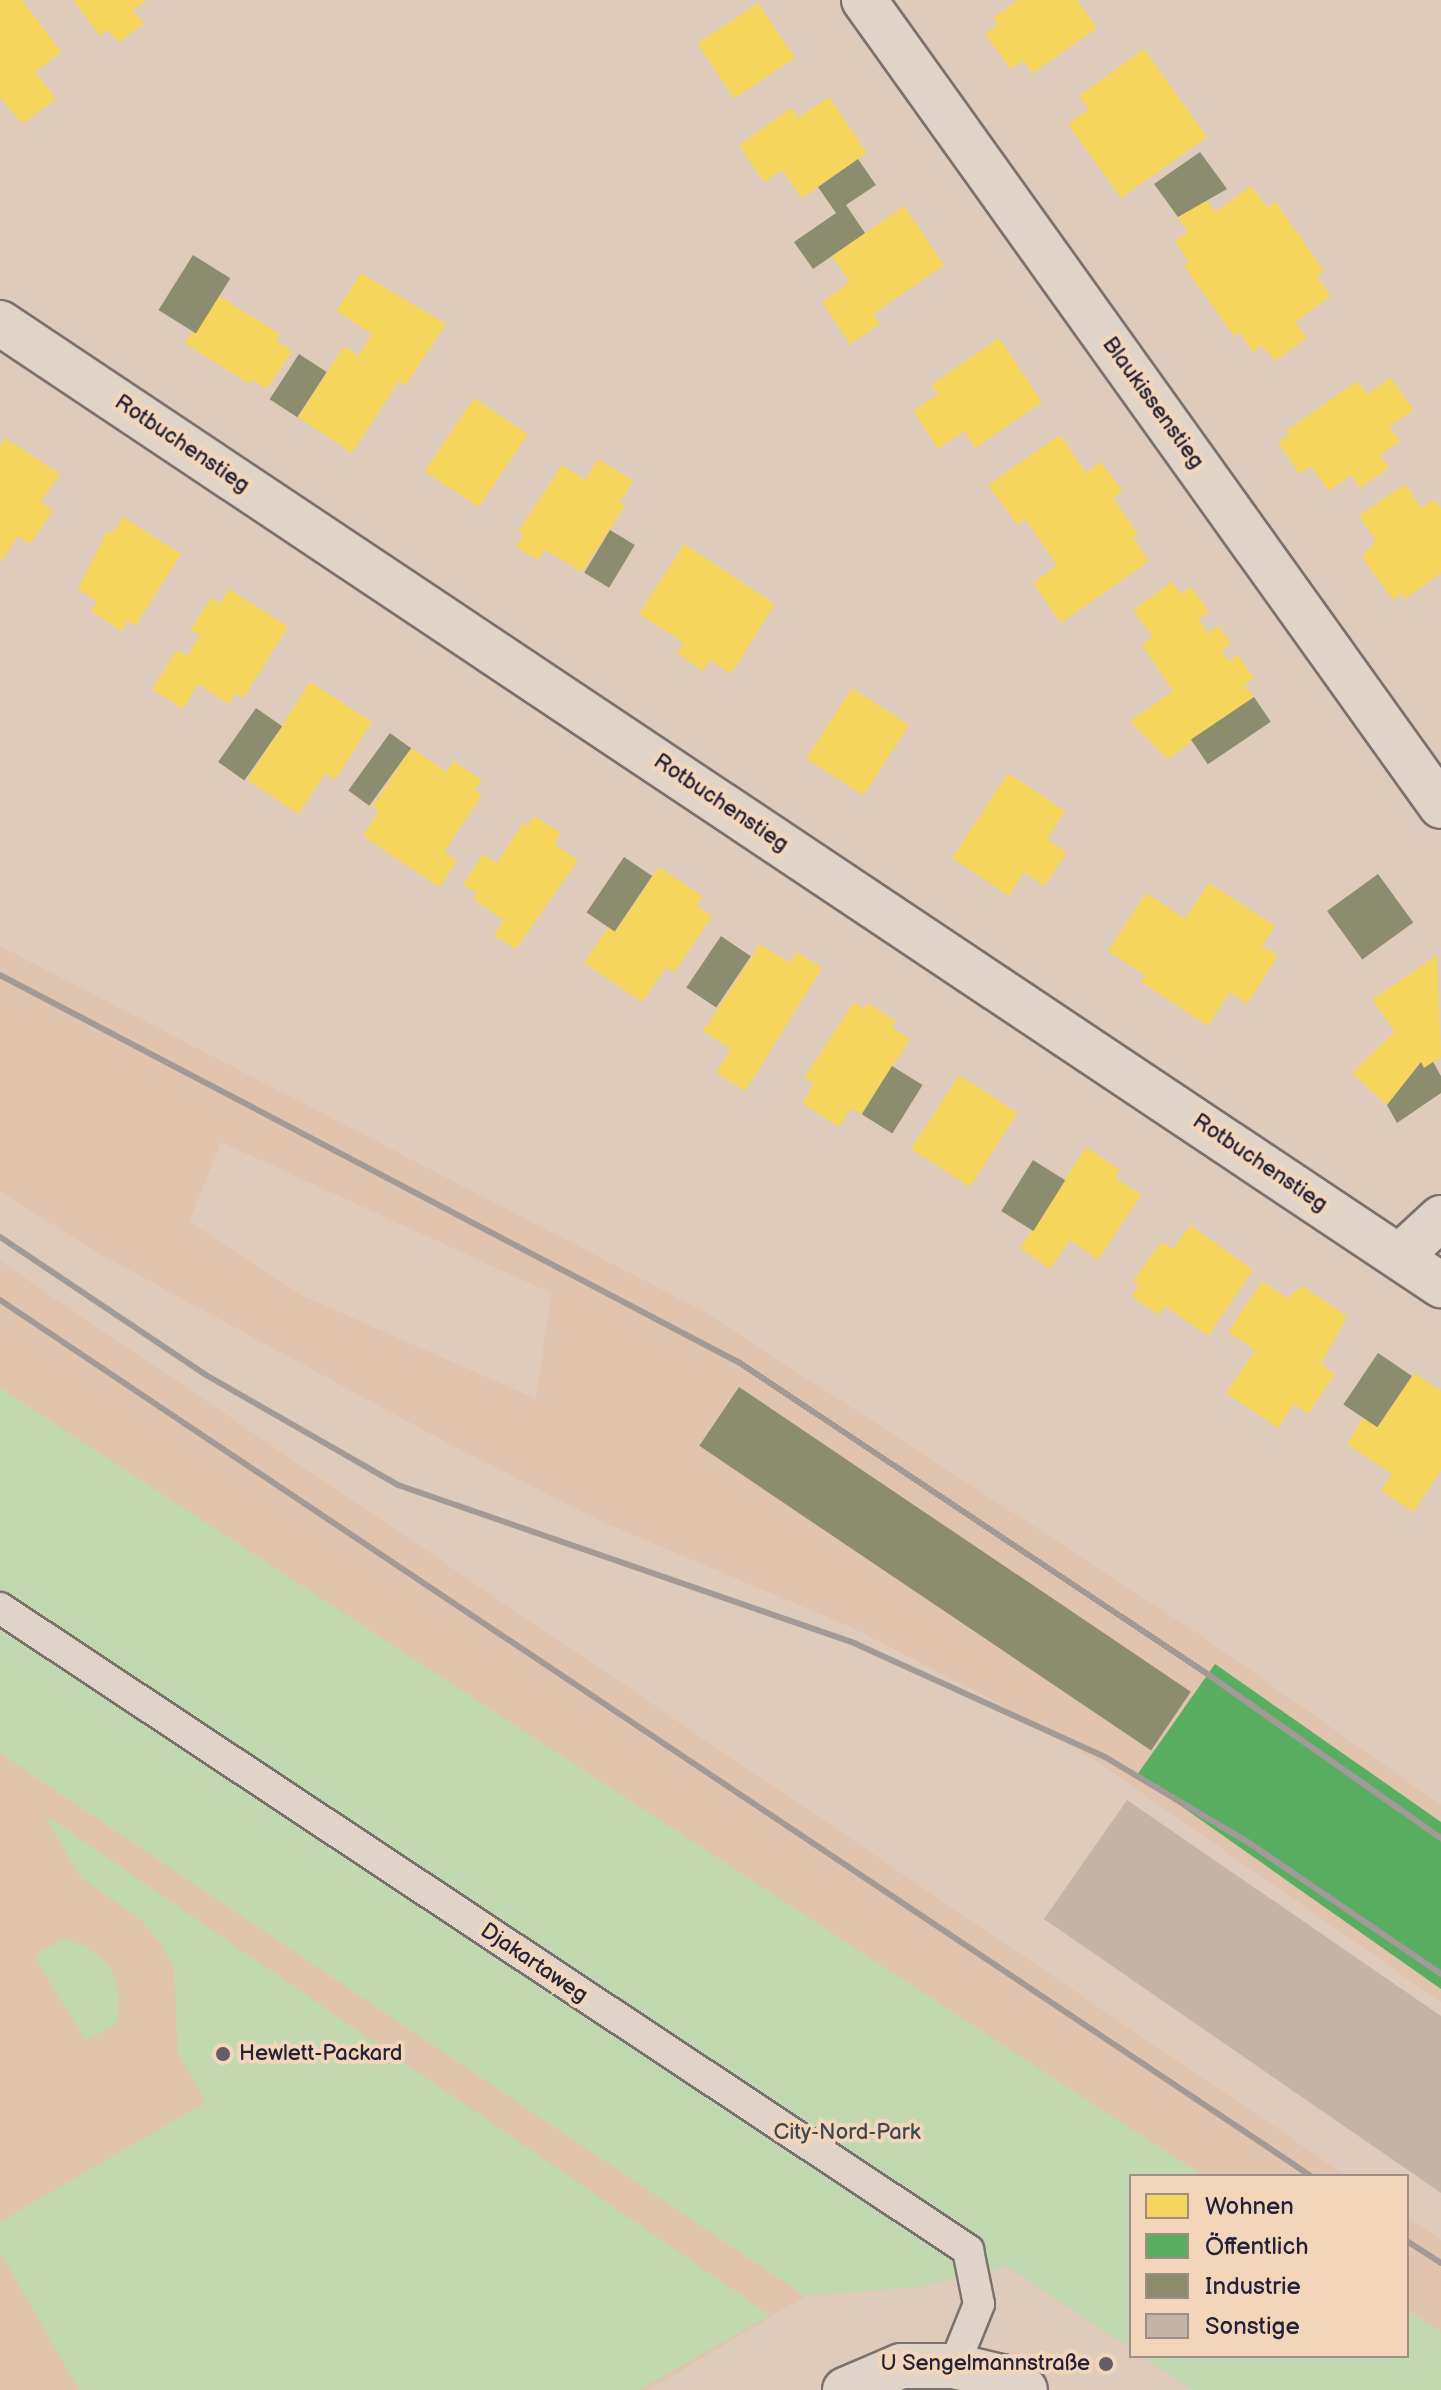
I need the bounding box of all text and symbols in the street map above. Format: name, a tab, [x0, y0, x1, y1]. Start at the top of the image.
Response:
street label: Blaukissenstieg	[1096, 332, 1210, 474]
street label: Rotbuchenstieg	[110, 389, 254, 499]
street label: Rotbuchenstieg	[649, 748, 793, 858]
street label: Rotbuchenstieg	[1188, 1108, 1332, 1218]
street label: Djakartaweg	[475, 1917, 593, 2009]
place label: Hewlett-Packard	[239, 2041, 402, 2067]
marker: Hewlett-Packard	[214, 2045, 232, 2063]
park label: City-Nord-Park	[774, 2120, 920, 2146]
legend	[1129, 2174, 1409, 2358]
text: Wohnen	[1205, 2192, 1294, 2221]
text: Öffentlich	[1205, 2232, 1308, 2261]
text: Industrie	[1205, 2272, 1301, 2301]
text: Sonstige	[1205, 2312, 1300, 2341]
place label: U Sengelmannstraße	[880, 2351, 1090, 2377]
marker: U Sengelmannstraße	[1097, 2355, 1115, 2373]

